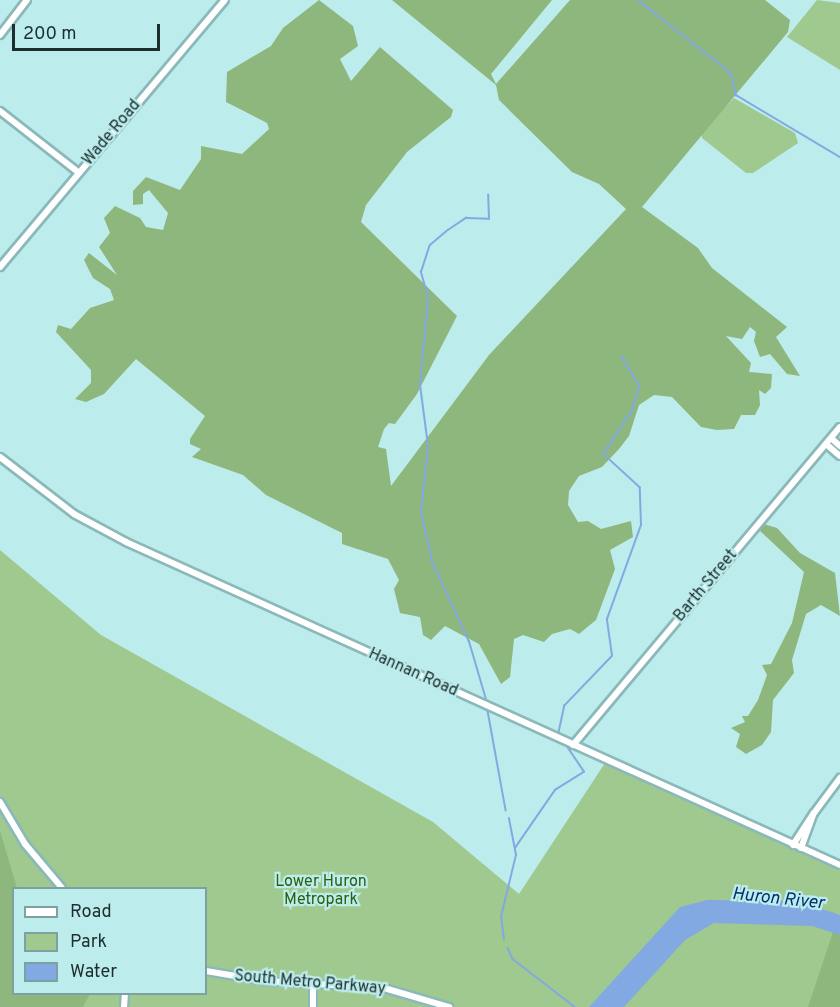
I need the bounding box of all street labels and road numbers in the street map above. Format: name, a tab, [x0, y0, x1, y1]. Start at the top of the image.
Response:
street label: Wade Road	[79, 96, 145, 170]
street label: Barth Street	[670, 546, 742, 626]
street label: Hannan Road	[365, 645, 461, 701]
street label: South Metro Parkway	[234, 967, 386, 999]

